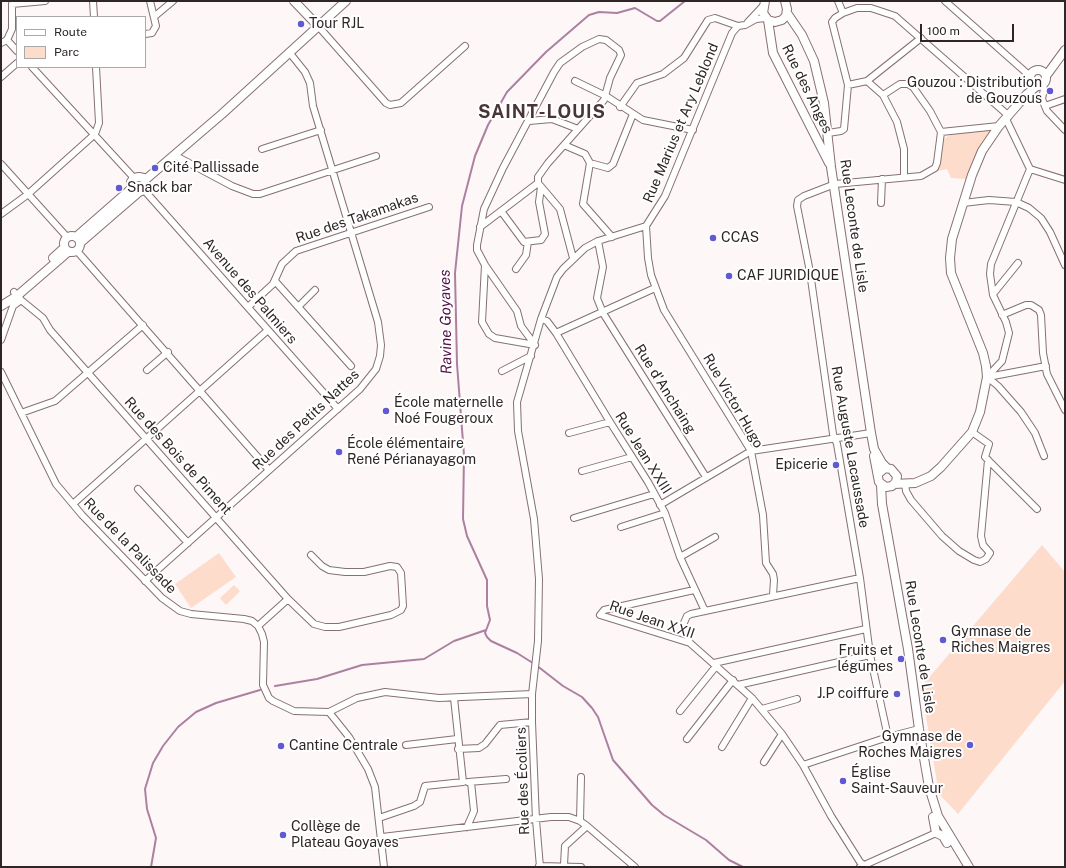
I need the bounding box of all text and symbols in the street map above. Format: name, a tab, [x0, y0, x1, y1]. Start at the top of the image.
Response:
legend	[16, 16, 146, 68]
place label: Tour RJL	[309, 16, 364, 32]
scale bar	[922, 16, 1016, 42]
marker: Tour RJL	[296, 19, 306, 29]
text: 100 m	[927, 24, 960, 38]
text: Route	[54, 25, 87, 39]
street label: Rue Marius et Ary Leblond	[640, 41, 722, 205]
street label: Rue des Anges	[778, 42, 836, 136]
text: Parc	[54, 45, 79, 59]
place label: Gouzou : Distribution de Gouzous	[907, 75, 1042, 108]
marker: Gouzou : Distribution de Gouzous	[1045, 86, 1055, 96]
district label: SAINT-LOUIS	[478, 101, 606, 123]
street label: Rue Leconte de Lisle	[836, 158, 872, 294]
place label: Cité Pallissade	[163, 160, 259, 176]
marker: Cité Pallissade	[150, 163, 160, 173]
place label: Snack bar	[127, 180, 192, 196]
marker: Snack bar	[114, 183, 124, 193]
street label: Rue des Takamakas	[294, 189, 420, 247]
place label: CCAS	[721, 230, 759, 246]
marker: CCAS	[708, 233, 718, 243]
street label: Avenue des Palmiers	[199, 235, 301, 347]
place label: CAF JURIDIQUE	[737, 268, 839, 284]
water label: Ravine Goyaves	[436, 269, 456, 375]
marker: CAF JURIDIQUE	[724, 271, 734, 281]
street label: Rue d'Anchaing	[631, 341, 699, 437]
street label: Rue Victor Hugo	[699, 351, 767, 451]
street label: Rue Auguste Lacaussade	[827, 365, 873, 529]
street label: Rue des Petits Nattes	[249, 366, 363, 474]
street label: Rue des Bois de Piment	[121, 394, 235, 518]
place label: École maternelle Noé Fougeroux	[394, 395, 503, 428]
marker: École maternelle Noé Fougeroux	[381, 406, 391, 416]
street label: Rue Jean XXIII	[611, 409, 675, 497]
place label: École élémentaire René Périanayagom	[347, 436, 476, 468]
marker: École élémentaire René Périanayagom	[334, 447, 344, 457]
place label: Epicerie	[775, 457, 828, 473]
marker: Epicerie	[831, 460, 841, 470]
street label: Rue de la Palissade	[80, 495, 180, 597]
street label: Rue Leconte de Lisle	[901, 579, 939, 715]
street label: Rue Jean XXII	[607, 598, 697, 642]
place label: Gymnase de Riches Maigres	[951, 624, 1050, 656]
marker: Gymnase de Riches Maigres	[938, 635, 948, 645]
place label: Fruits et légumes	[837, 643, 893, 676]
marker: Fruits et légumes	[896, 654, 906, 664]
place label: J.P coiffure	[817, 686, 889, 702]
marker: J.P coiffure	[892, 689, 902, 699]
street label: Rue des Écoliers	[513, 727, 533, 835]
place label: Gymnase de Roches Maigres	[858, 729, 962, 762]
place label: Cantine Centrale	[289, 738, 398, 754]
marker: Gymnase de Roches Maigres	[965, 740, 975, 750]
marker: Cantine Centrale	[276, 741, 286, 751]
place label: Église Saint-Sauveur	[851, 765, 943, 798]
marker: Église Saint-Sauveur	[838, 776, 848, 786]
place label: Collège de Plateau Goyaves	[291, 819, 399, 852]
marker: Collège de Plateau Goyaves	[278, 830, 288, 840]

